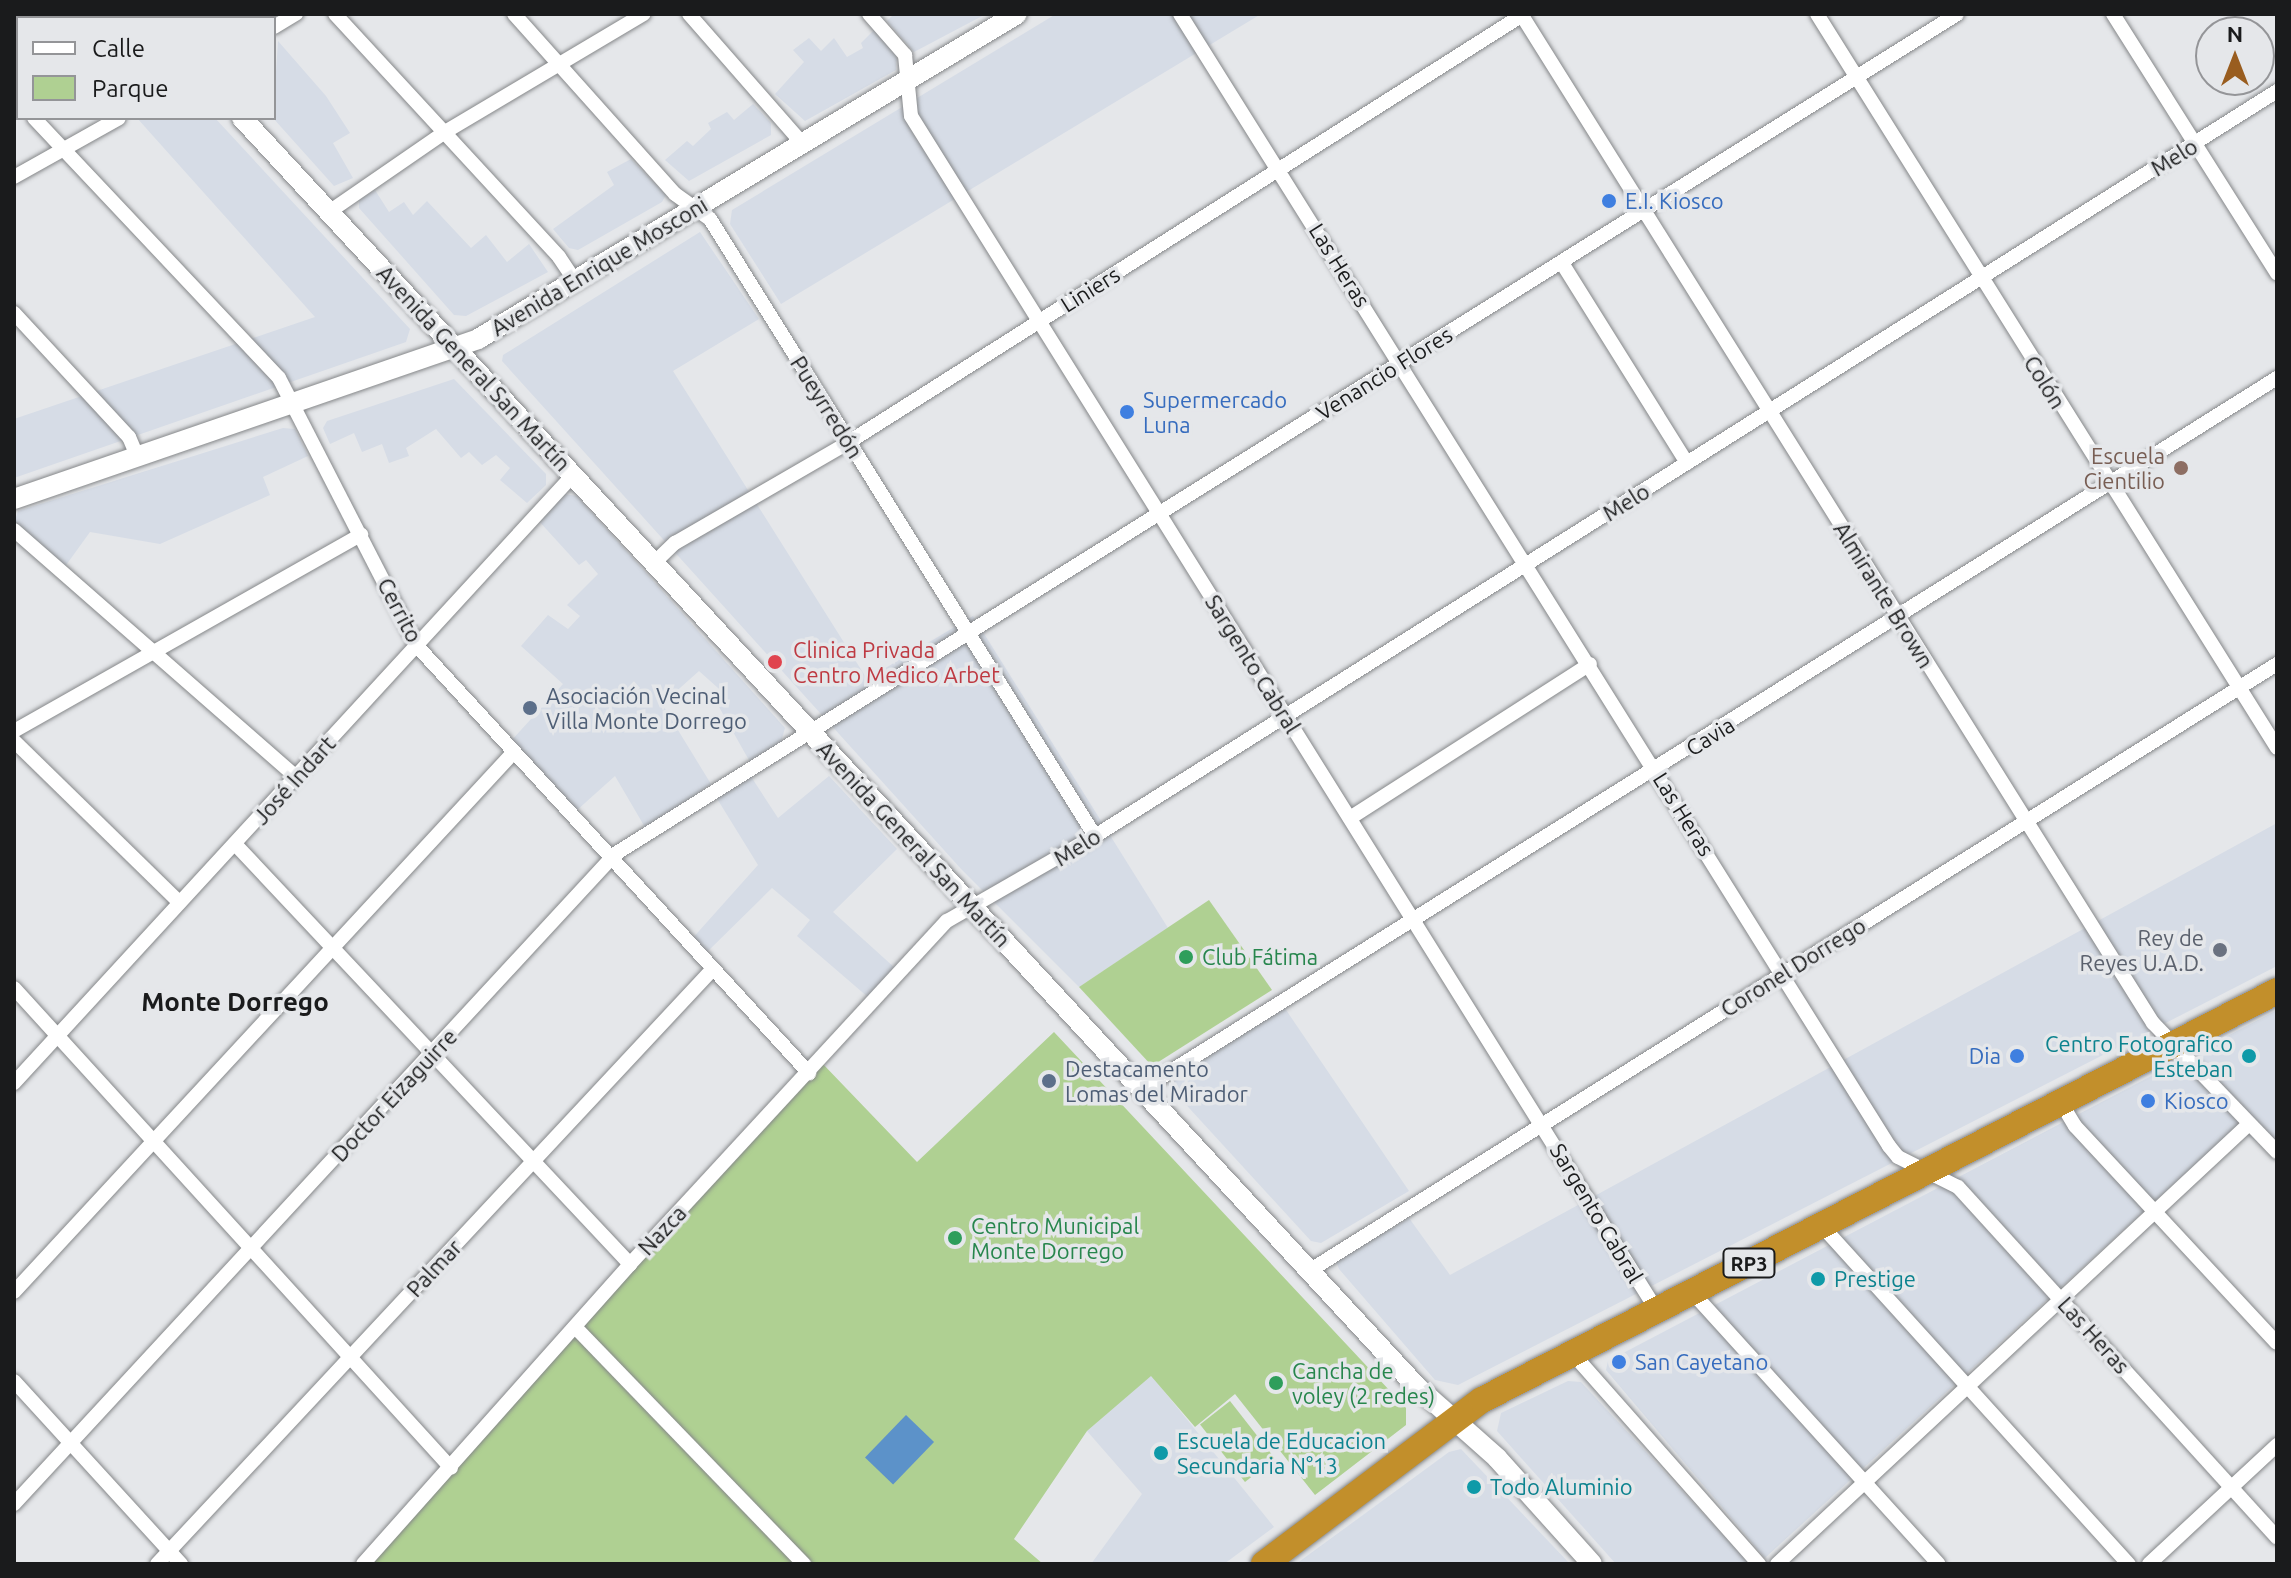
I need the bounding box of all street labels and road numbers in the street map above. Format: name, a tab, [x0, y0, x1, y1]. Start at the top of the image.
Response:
street label: Melo	[2146, 133, 2202, 181]
street label: Avenida Enrique Mosconi	[486, 191, 712, 341]
street label: Las Heras	[1304, 218, 1376, 312]
street label: Avenida General San Martín	[372, 260, 576, 476]
street label: Liniers	[1056, 261, 1124, 317]
street label: Venancio Flores	[1311, 321, 1457, 425]
street label: Pueyrredón	[785, 351, 869, 463]
street label: Colón	[2019, 351, 2071, 413]
street label: Melo	[1598, 478, 1654, 526]
street label: Almirante Brown	[1829, 517, 1939, 673]
street label: Cerrito	[372, 573, 428, 647]
street label: Sargento Cabral	[1200, 590, 1306, 738]
street label: Cavia	[1681, 711, 1739, 761]
street label: José Indart	[247, 730, 341, 830]
street label: Avenida General San Martín	[812, 736, 1016, 952]
street label: Las Heras	[1648, 767, 1720, 861]
street label: Melo	[1049, 823, 1105, 871]
street label: Coronel Dorrego	[1716, 912, 1870, 1022]
street label: Doctor Eizaguirre	[326, 1023, 462, 1167]
street label: Sargento Cabral	[1545, 1138, 1649, 1288]
street label: Nazca	[632, 1200, 692, 1260]
street label: Palmar	[401, 1234, 467, 1302]
road number: RP3	[1721, 1247, 1777, 1279]
street label: Las Heras	[2053, 1291, 2135, 1379]

